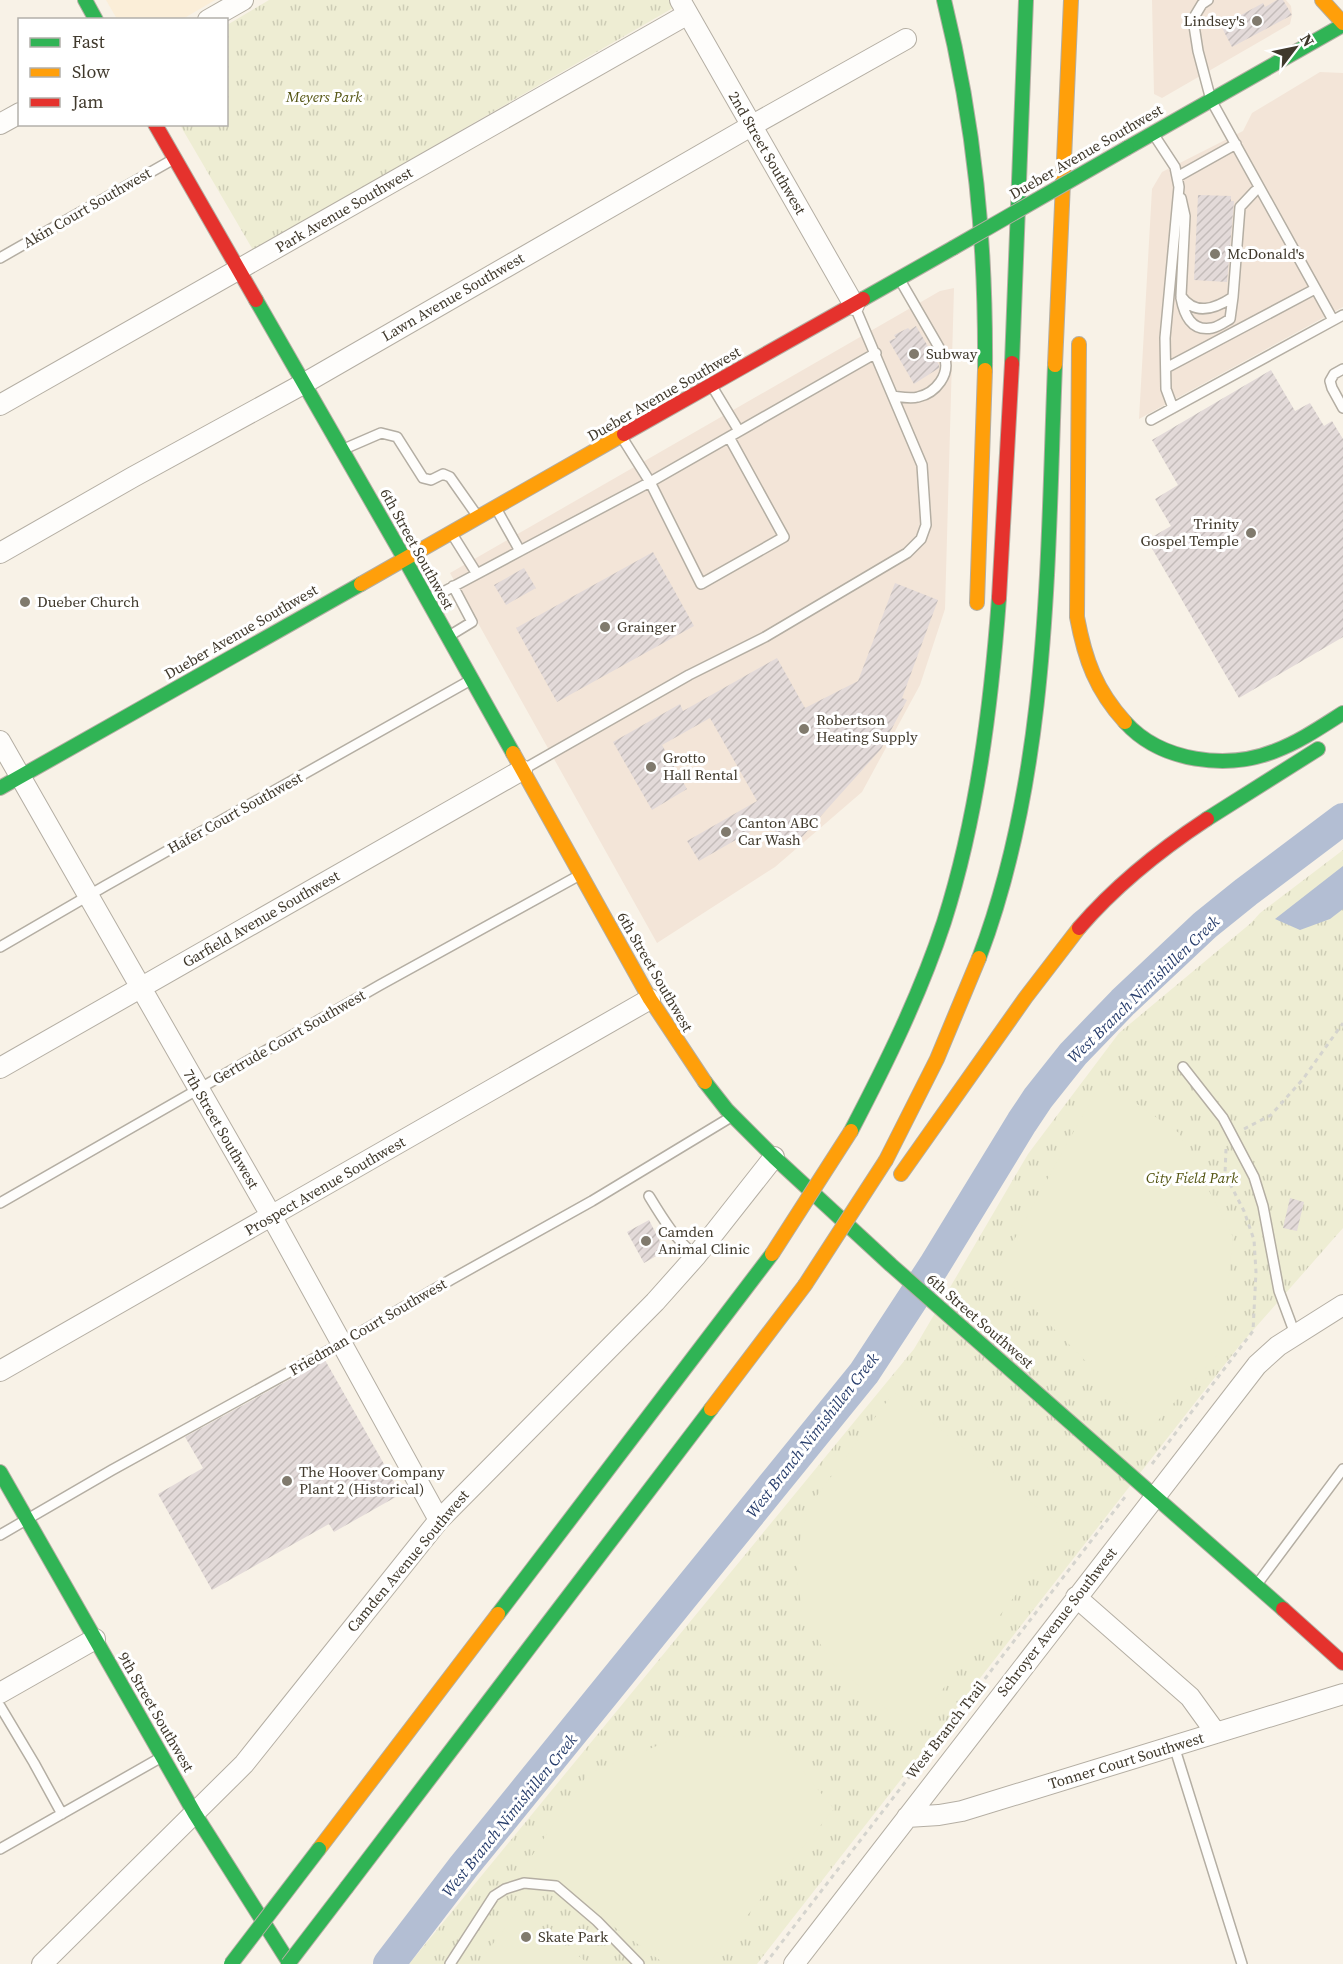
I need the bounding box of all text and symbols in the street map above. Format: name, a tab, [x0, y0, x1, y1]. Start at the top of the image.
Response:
place label: Lindsey's	[1184, 10, 1245, 31]
marker: Lindsey's	[1250, 14, 1264, 28]
legend	[18, 18, 228, 126]
north arrow	[1265, 18, 1325, 78]
text: Fast	[72, 29, 105, 54]
text: N	[1295, 29, 1320, 51]
text: Slow	[72, 59, 110, 84]
park label: Meyers Park	[285, 86, 363, 107]
street label: 2nd Street Southwest	[724, 87, 811, 218]
text: Jam	[71, 89, 104, 114]
street label: Dueber Avenue Southwest	[1005, 99, 1166, 204]
street label: Akin Court Southwest	[19, 162, 155, 253]
street label: Park Avenue Southwest	[271, 162, 416, 257]
place label: McDonald's	[1227, 243, 1304, 264]
street label: Lawn Avenue Southwest	[378, 247, 528, 346]
marker: McDonald's	[1208, 247, 1222, 261]
street label: Dueber Avenue Southwest	[583, 341, 744, 446]
place label: Subway	[926, 343, 978, 364]
marker: Subway	[907, 347, 921, 361]
street label: 6th Street Southwest	[375, 484, 459, 613]
place label: Trinity Gospel Temple	[1141, 513, 1239, 551]
marker: Trinity Gospel Temple	[1244, 526, 1258, 540]
street label: Dueber Avenue Southwest	[160, 579, 321, 684]
place label: Dueber Church	[37, 591, 139, 612]
marker: Dueber Church	[18, 595, 32, 609]
place label: Grainger	[617, 616, 677, 637]
marker: Grainger	[598, 620, 612, 634]
place label: Robertson Heating Supply	[816, 709, 918, 747]
marker: Robertson Heating Supply	[797, 722, 811, 736]
place label: Grotto Hall Rental	[663, 747, 738, 785]
marker: Grotto Hall Rental	[644, 760, 658, 774]
street label: Hafer Court Southwest	[164, 767, 306, 858]
place label: Canton ABC Car Wash	[738, 812, 818, 850]
marker: Canton ABC Car Wash	[719, 825, 733, 839]
street label: Garfield Avenue Southwest	[178, 865, 343, 972]
street label: 6th Street Southwest	[613, 908, 698, 1036]
water label: West Branch Nimishillen Creek	[1062, 910, 1224, 1068]
street label: Gertrude Court Southwest	[208, 984, 369, 1089]
street label: 7th Street Southwest	[179, 1065, 264, 1193]
street label: Prospect Avenue Southwest	[240, 1131, 409, 1240]
park label: City Field Park	[1146, 1167, 1239, 1188]
place label: Camden Animal Clinic	[658, 1221, 750, 1259]
marker: Camden Animal Clinic	[639, 1234, 653, 1248]
street label: 6th Street Southwest	[922, 1268, 1038, 1373]
street label: Friedman Court Southwest	[285, 1273, 450, 1380]
water label: West Branch Nimishillen Creek	[741, 1348, 884, 1522]
place label: The Hoover Company Plant 2 (Historical)	[299, 1461, 445, 1499]
marker: The Hoover Company Plant 2 (Historical)	[280, 1474, 294, 1488]
street label: Camden Avenue Southwest	[342, 1485, 474, 1636]
street label: Schroyer Avenue Southwest	[992, 1543, 1122, 1701]
street label: 9th Street Southwest	[114, 1648, 199, 1776]
street label: West Branch Trail	[901, 1676, 991, 1783]
street label: Tonner Court Southwest	[1046, 1727, 1206, 1794]
water label: West Branch Nimishillen Creek	[436, 1729, 582, 1901]
place label: Skate Park	[538, 1926, 609, 1947]
marker: Skate Park	[519, 1930, 533, 1944]

